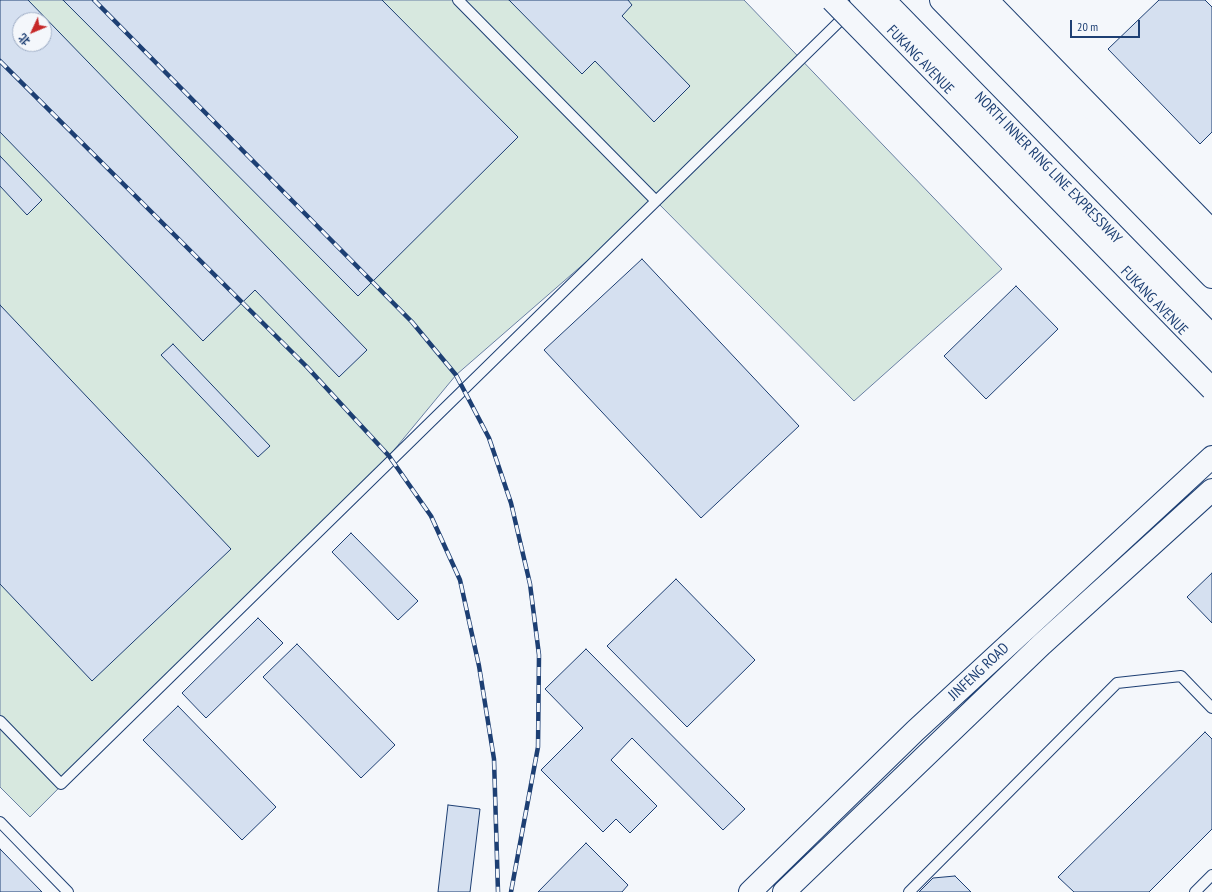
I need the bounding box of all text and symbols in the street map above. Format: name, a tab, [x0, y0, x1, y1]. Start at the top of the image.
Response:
north arrow	[12, 12, 52, 52]
scale bar	[1072, 12, 1142, 38]
text: 20 m	[1077, 19, 1098, 34]
street label: FUKANG AVENUE	[883, 22, 957, 98]
text: 北	[15, 31, 33, 48]
street label: NORTH INNER RING LINE EXPRESSWAY	[971, 88, 1125, 248]
street label: FUKANG AVENUE	[1117, 263, 1191, 339]
street label: JINFENG ROAD	[945, 639, 1013, 705]

